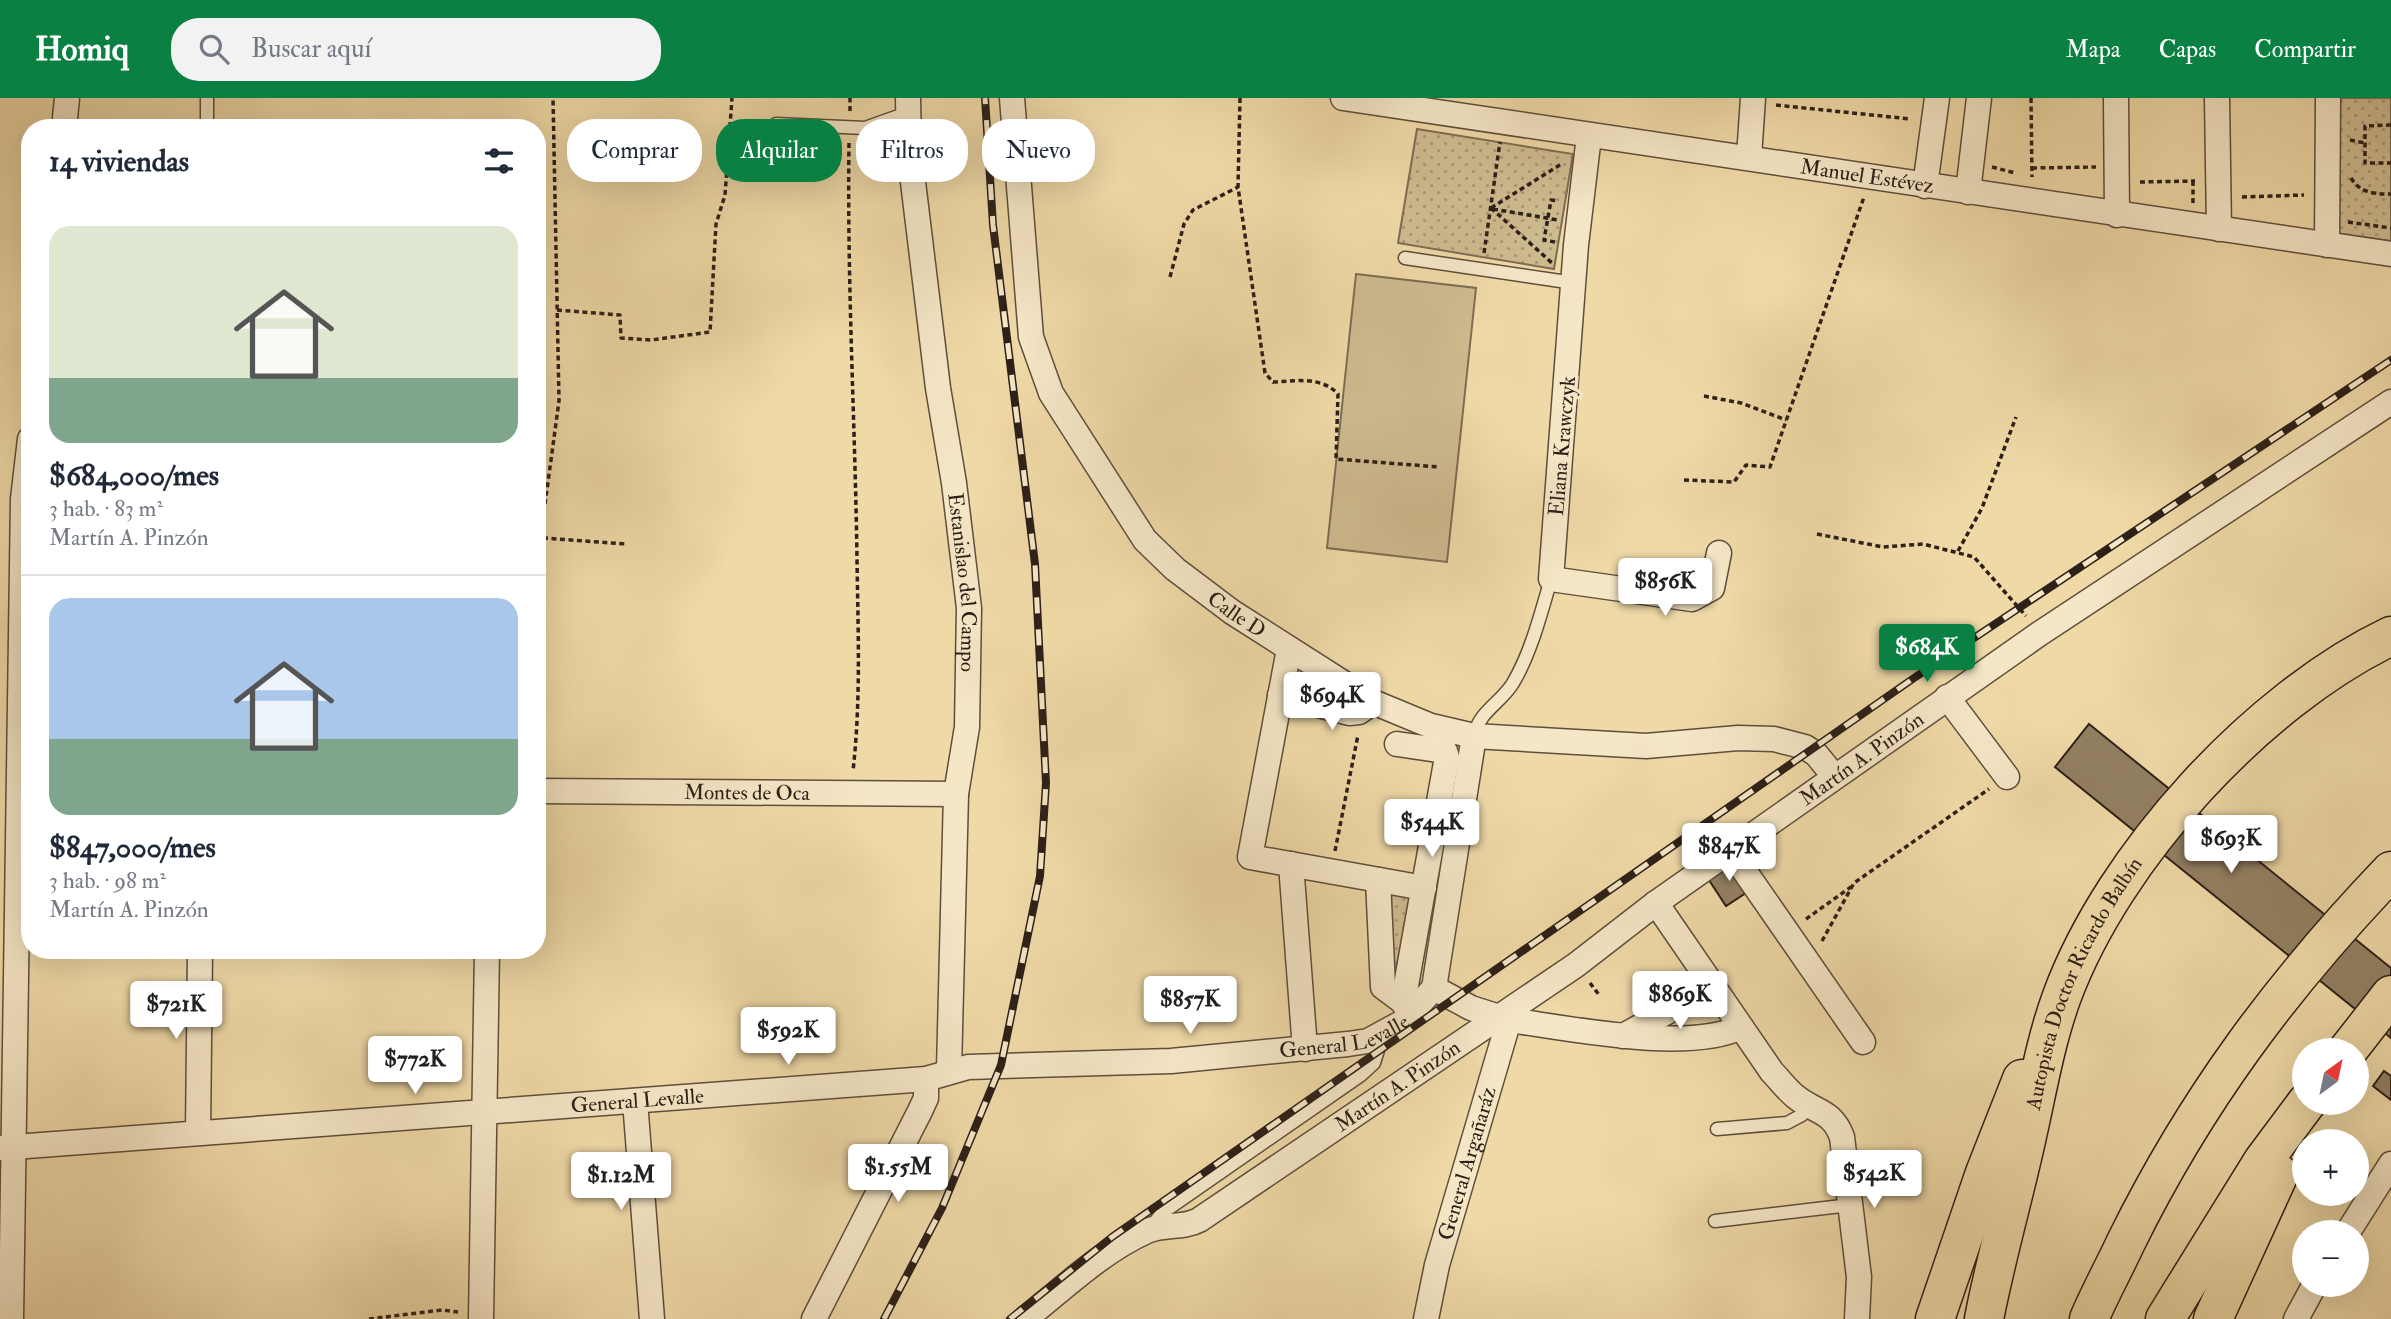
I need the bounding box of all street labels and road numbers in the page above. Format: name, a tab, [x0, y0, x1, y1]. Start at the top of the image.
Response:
street label: Manuel Estévez	[1799, 153, 1936, 200]
street label: Eliana Krawczyk	[1543, 375, 1582, 517]
street label: Estanislao del Campo	[941, 491, 982, 672]
street label: Calle D	[1202, 585, 1271, 644]
street label: Martín A. Pinzón	[1794, 706, 1930, 812]
street label: Montes de Oca	[684, 779, 810, 807]
street label: Autopista Doctor Ricardo Balbín	[2020, 852, 2149, 1113]
street label: General Levalle	[1278, 1010, 1417, 1065]
street label: Martín A. Pinzón	[1330, 1034, 1466, 1138]
street label: General Levalle	[570, 1083, 705, 1119]
street label: General Argañaráz	[1432, 1084, 1503, 1243]

